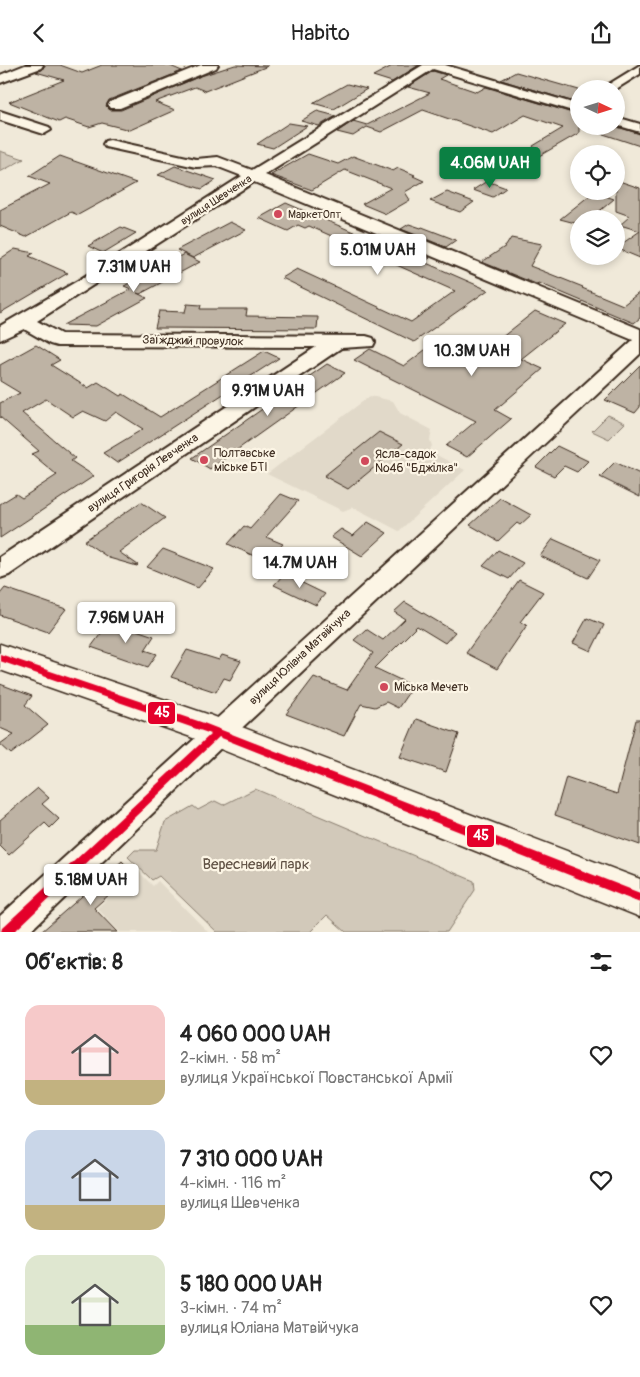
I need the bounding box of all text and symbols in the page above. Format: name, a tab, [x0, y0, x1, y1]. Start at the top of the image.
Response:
icon: back	[25, 19, 53, 47]
text: Habito	[290, 19, 350, 47]
icon: share	[587, 19, 615, 47]
north arrow	[570, 80, 625, 135]
map controls	[570, 80, 625, 265]
button: locate	[570, 145, 625, 200]
pin: 4.06M UAH	[433, 147, 547, 189]
text: 4.06M UAH	[450, 153, 530, 173]
street label: вулиця Шевченка	[178, 172, 254, 228]
marker: МаркетОпт	[272, 208, 284, 220]
place label: МаркетОпт	[288, 208, 341, 221]
button: layers	[570, 210, 625, 265]
pin: 5.01M UAH	[321, 233, 435, 276]
text: 5.01M UAH	[340, 240, 416, 260]
pin: 7.31M UAH	[77, 251, 191, 293]
text: 7.31M UAH	[97, 257, 171, 277]
street label: Заїжджий провулок	[142, 333, 244, 349]
pin: 10.3M UAH	[415, 335, 529, 377]
text: 10.3M UAH	[434, 341, 510, 361]
pin: 9.91M UAH	[211, 375, 325, 417]
text: 9.91M UAH	[232, 381, 304, 401]
street label: вулиця Григорія Левченка	[85, 430, 202, 516]
place label: Полтавське міське БТІ	[214, 446, 275, 475]
place label: Ясла-садок №46 "Бджілка"	[375, 447, 458, 476]
marker: Полтавське міське БТІ	[198, 454, 210, 466]
marker: Ясла-садок №46 "Бджілка"	[359, 455, 371, 467]
pin: 14.7M UAH	[243, 547, 357, 589]
text: 14.7M UAH	[263, 553, 337, 573]
pin: 7.96M UAH	[69, 601, 183, 644]
street label: вулиця Юліана Матвійчука	[246, 606, 354, 708]
text: 7.96M UAH	[88, 608, 164, 628]
place label: Міська Мечеть	[394, 680, 469, 695]
marker: Міська Мечеть	[378, 681, 390, 693]
line badge: 45	[147, 701, 176, 725]
text: 45	[154, 704, 170, 721]
line badge: 45	[466, 824, 495, 848]
text: 45	[473, 827, 489, 844]
park label: Вересневий парк	[203, 855, 310, 874]
pin: 5.18M UAH	[34, 863, 148, 906]
text: 5.18M UAH	[55, 870, 127, 890]
icon: filters	[587, 948, 615, 976]
text: Об’єктів: 8	[25, 949, 123, 976]
text: 4 060 000 UAH	[180, 1021, 331, 1048]
icon: home	[65, 1025, 125, 1085]
icon: heart	[587, 1041, 615, 1069]
text: 2-кімн. · 58 m²	[180, 1048, 281, 1068]
text: вулиця Української Повстанської Армії	[180, 1068, 454, 1088]
text: 7 310 000 UAH	[180, 1146, 323, 1173]
icon: home	[65, 1150, 125, 1210]
icon: heart	[587, 1166, 615, 1194]
text: 4-кімн. · 116 m²	[180, 1173, 286, 1193]
text: вулиця Шевченка	[180, 1193, 300, 1213]
text: 5 180 000 UAH	[180, 1271, 322, 1298]
icon: home	[65, 1275, 125, 1335]
icon: heart	[587, 1291, 615, 1319]
text: 3-кімн. · 74 m²	[180, 1298, 282, 1318]
text: вулиця Юліана Матвійчука	[180, 1318, 359, 1338]

